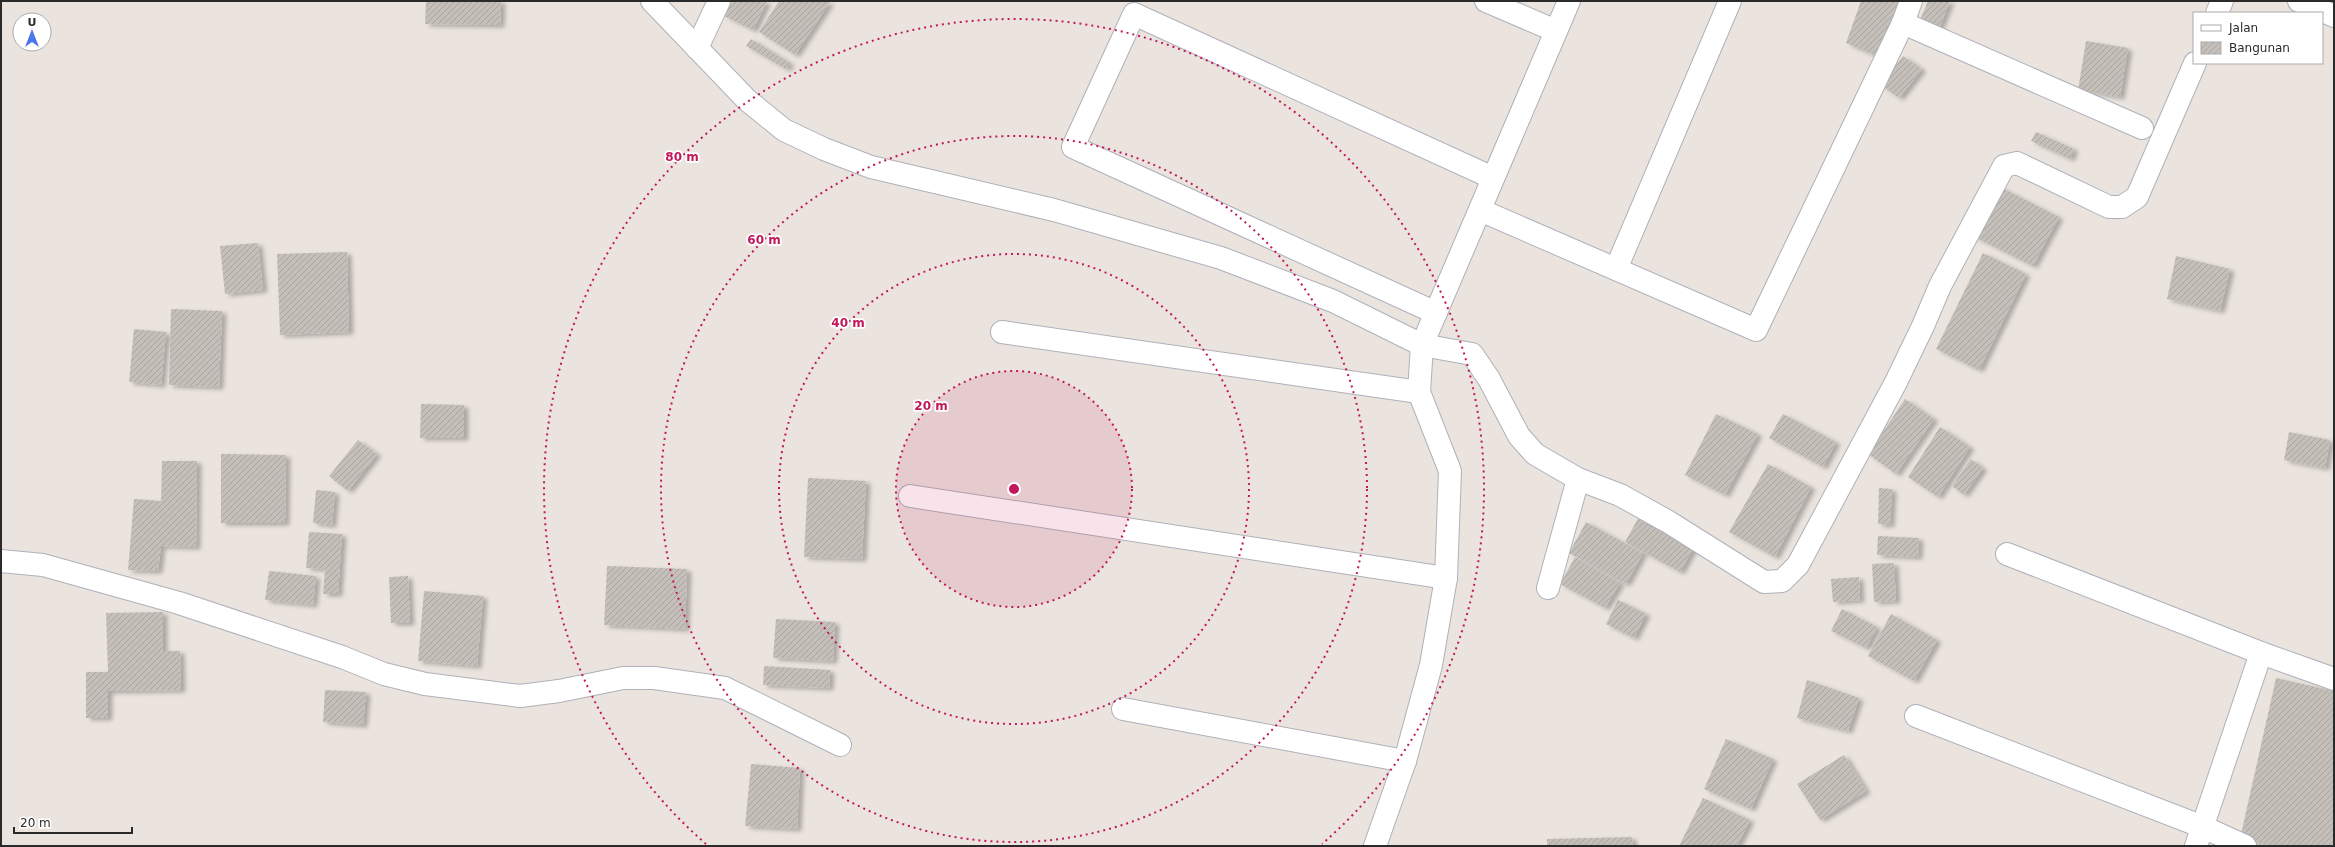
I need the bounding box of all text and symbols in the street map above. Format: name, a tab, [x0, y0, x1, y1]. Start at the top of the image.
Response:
north arrow	[12, 12, 52, 52]
legend	[2193, 12, 2323, 64]
text: U	[28, 16, 36, 29]
text: Jalan	[2228, 21, 2258, 35]
text: Bangunan	[2229, 41, 2290, 55]
text: 80 m	[665, 150, 699, 164]
text: 60 m	[747, 233, 781, 247]
text: 40 m	[831, 316, 865, 330]
text: 20 m	[914, 399, 948, 413]
centre of rings	[1007, 482, 1021, 496]
scale bar	[14, 809, 132, 835]
text: 20 m	[20, 816, 51, 830]

